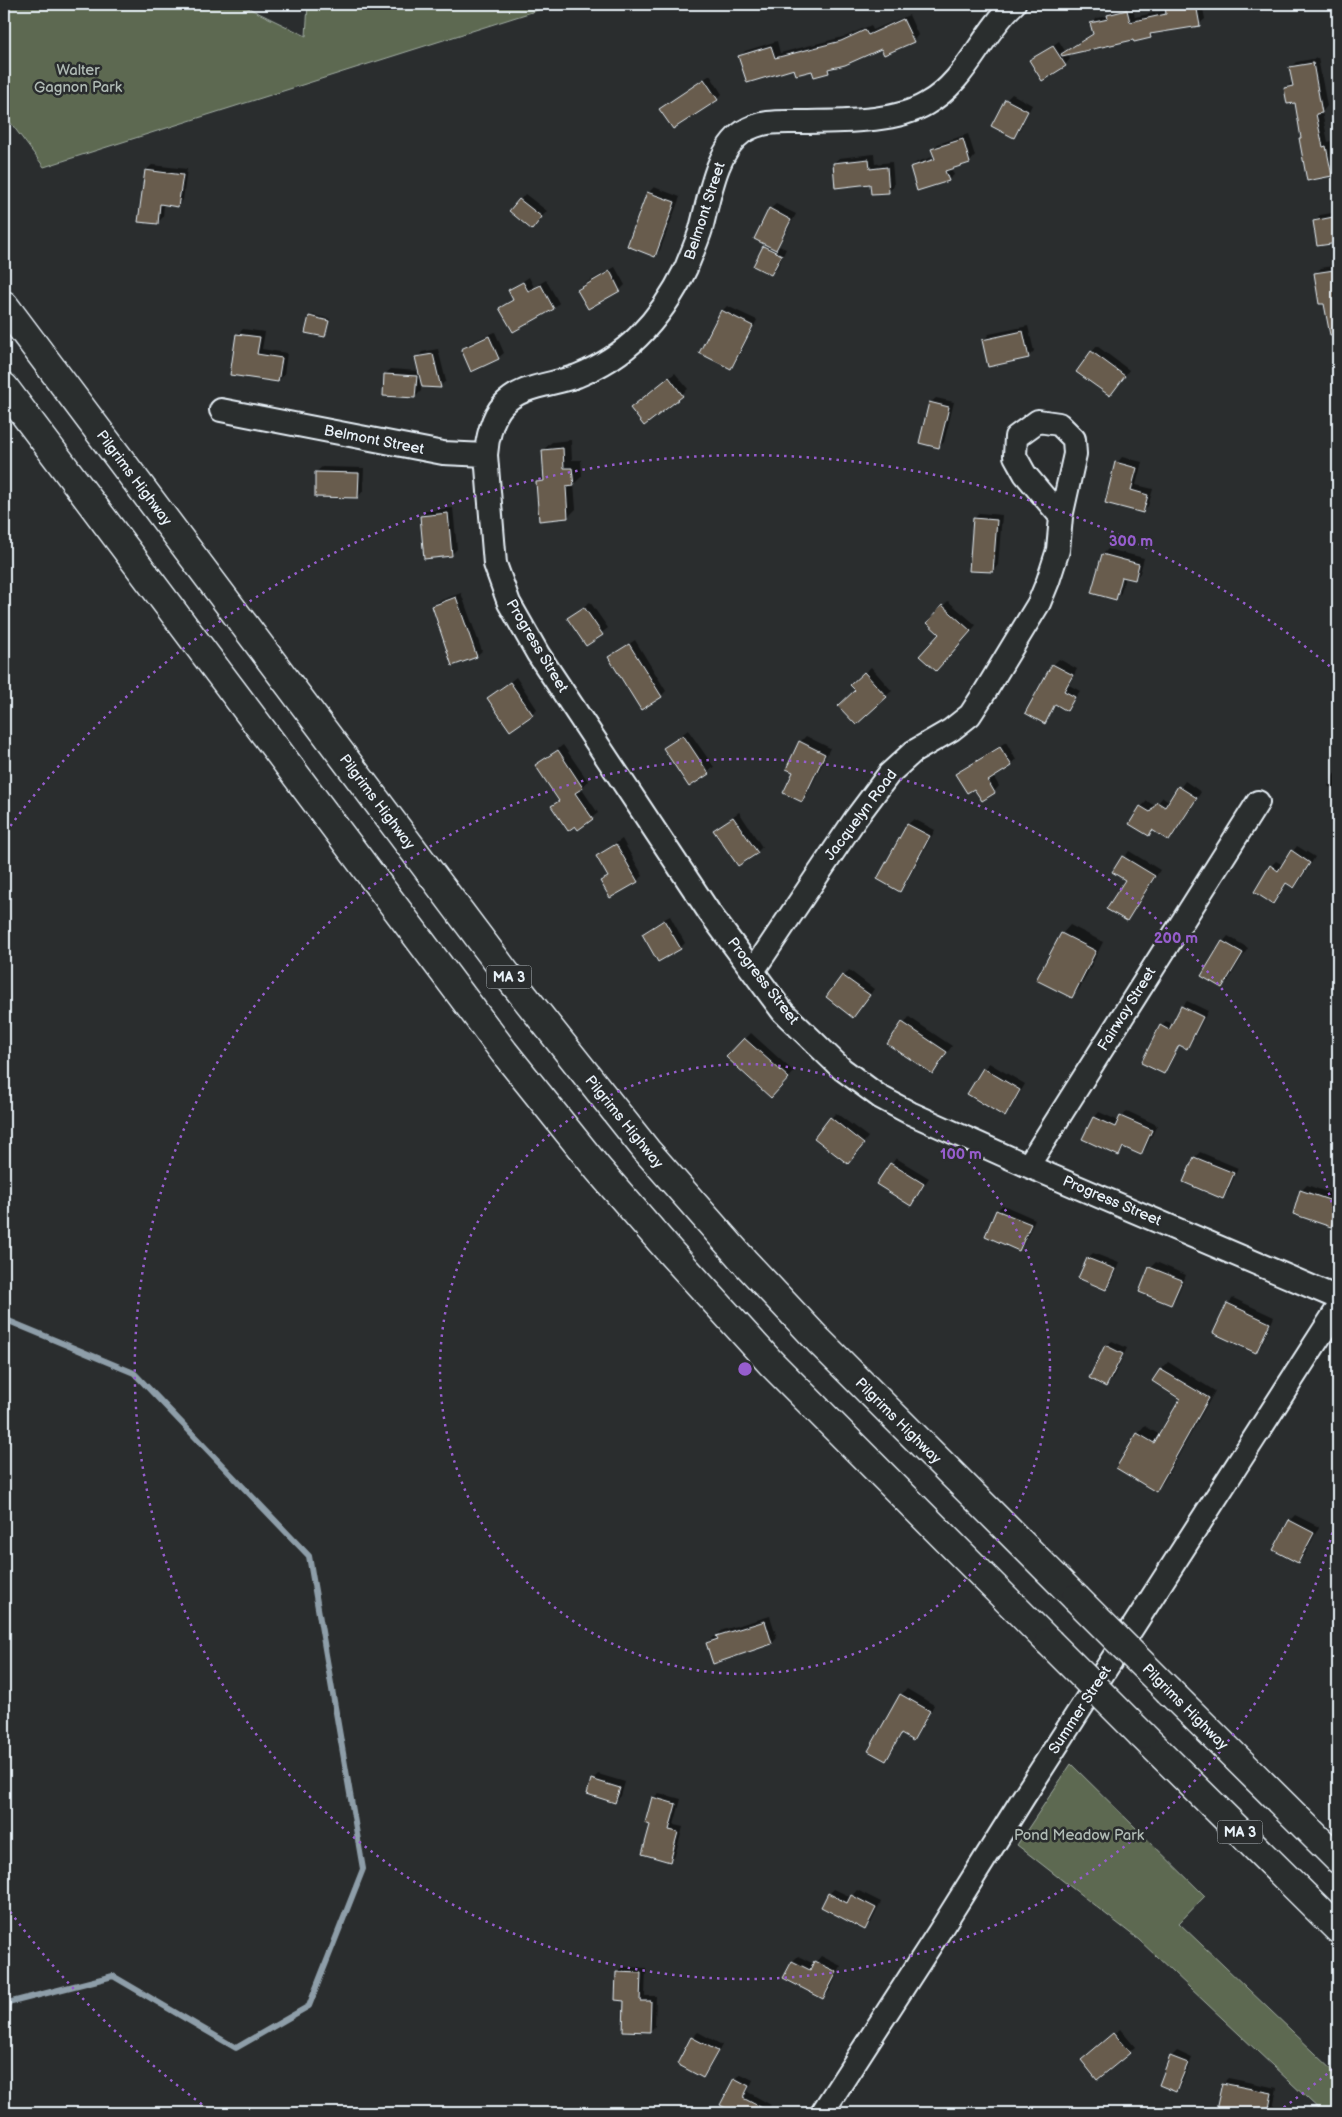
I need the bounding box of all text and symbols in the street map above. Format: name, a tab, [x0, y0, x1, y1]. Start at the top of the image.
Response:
park label: Walter Gagnon Park	[34, 61, 123, 97]
street label: Belmont Street	[680, 159, 730, 262]
street label: Belmont Street	[322, 421, 426, 459]
street label: Pilgrims Highway	[92, 427, 176, 529]
text: 300 m	[1109, 532, 1153, 551]
street label: Progress Street	[502, 596, 573, 696]
street label: Pilgrims Highway	[335, 751, 419, 853]
street label: Jacquelyn Road	[821, 766, 901, 864]
text: 200 m	[1154, 929, 1198, 948]
street label: Progress Street	[723, 934, 803, 1029]
street label: Fairway Street	[1094, 963, 1160, 1054]
road number: MA 3	[486, 966, 532, 989]
street label: Pilgrims Highway	[581, 1072, 667, 1173]
text: 100 m	[940, 1145, 982, 1164]
street label: Progress Street	[1060, 1172, 1165, 1231]
centre of rings	[736, 1360, 754, 1378]
street label: Pilgrims Highway	[851, 1374, 945, 1468]
street label: Pilgrims Highway	[1138, 1660, 1232, 1754]
street label: Summer Street	[1044, 1662, 1116, 1758]
road number: MA 3	[1218, 1820, 1262, 1844]
park label: Pond Meadow Park	[1014, 1826, 1145, 1845]

